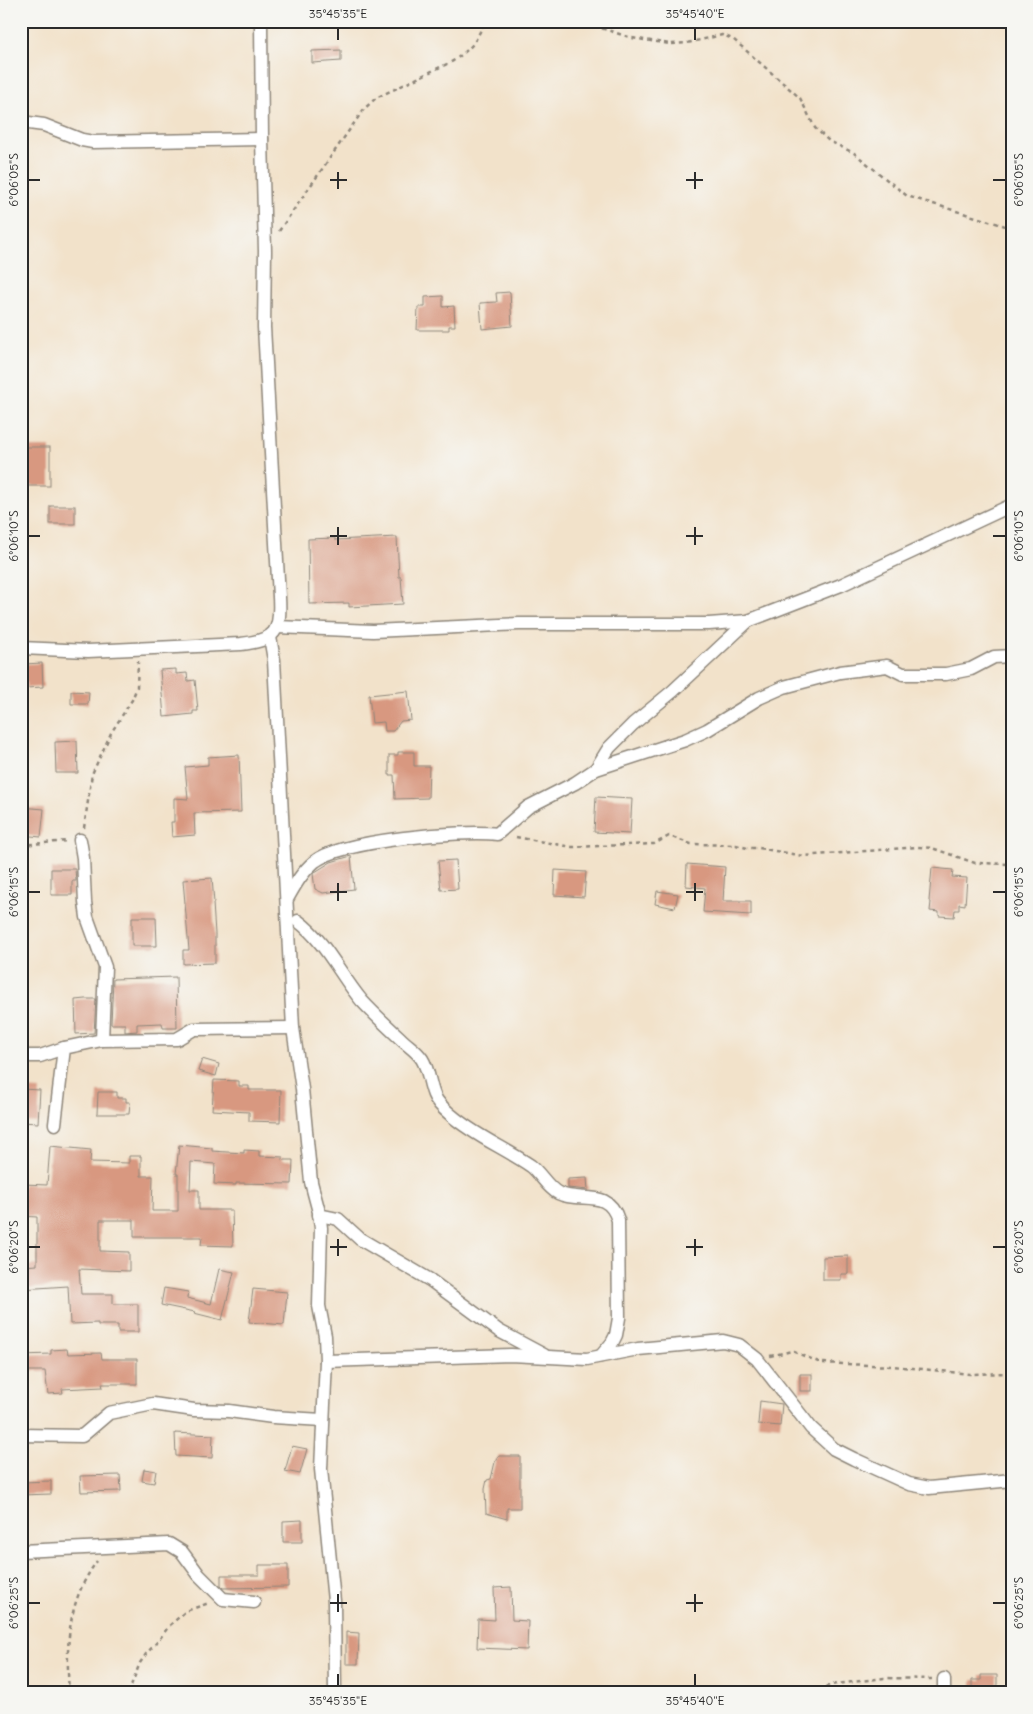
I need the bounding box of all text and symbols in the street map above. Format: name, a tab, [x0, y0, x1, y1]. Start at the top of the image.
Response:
text: 35°45'35"E	[309, 6, 367, 21]
text: 35°45'40"E	[665, 6, 725, 21]
text: 6°06'05"S	[6, 153, 21, 207]
text: 6°06'05"S	[1011, 153, 1026, 207]
text: 6°06'10"S	[6, 510, 21, 562]
text: 6°06'10"S	[1011, 510, 1026, 562]
text: 6°06'15"S	[6, 866, 21, 917]
text: 6°06'15"S	[1011, 866, 1026, 917]
text: 6°06'20"S	[6, 1220, 21, 1274]
text: 6°06'20"S	[1011, 1220, 1026, 1274]
text: 6°06'25"S	[6, 1577, 21, 1629]
text: 6°06'25"S	[1011, 1577, 1026, 1629]
text: 35°45'35"E	[309, 1693, 367, 1708]
text: 35°45'40"E	[665, 1693, 725, 1708]

